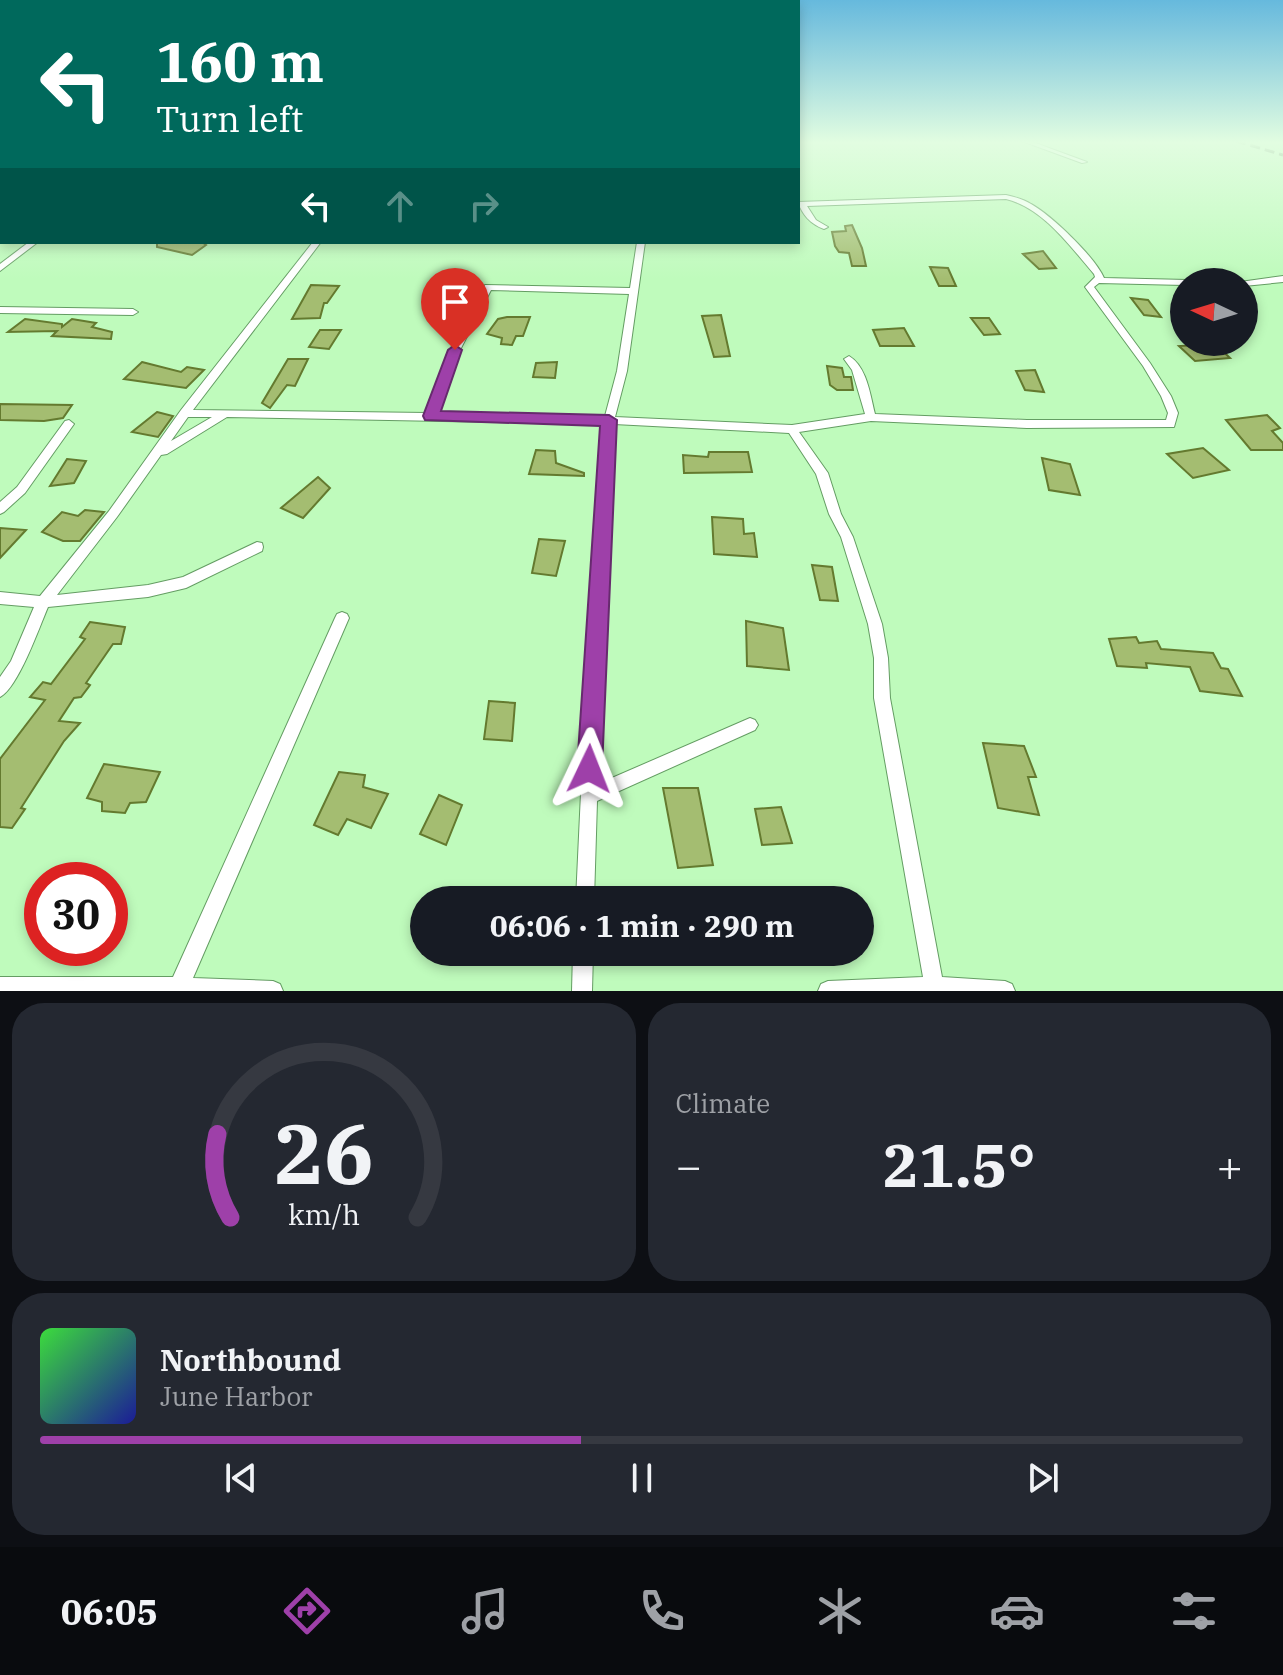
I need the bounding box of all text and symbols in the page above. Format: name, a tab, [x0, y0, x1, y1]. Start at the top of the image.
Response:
text: 160 m	[156, 25, 324, 97]
icon: left	[24, 32, 128, 136]
text: Turn left	[156, 95, 303, 142]
icon: left	[294, 184, 338, 228]
icon: ahead	[378, 184, 422, 228]
icon: right	[462, 184, 506, 228]
pin	[421, 268, 489, 350]
north arrow	[1170, 268, 1258, 356]
map controls	[1170, 268, 1258, 356]
icon: arrive	[433, 280, 477, 324]
position arrow	[547, 727, 631, 811]
speed limit sign: 30	[24, 862, 128, 966]
text: 06:06 · 1 min · 290 m	[490, 906, 794, 945]
text: Climate	[676, 1086, 770, 1120]
text: 26	[274, 1099, 374, 1207]
text: 21.5°	[883, 1125, 1036, 1204]
text: −	[676, 1137, 702, 1194]
text: +	[1217, 1137, 1243, 1194]
text: km/h	[288, 1196, 360, 1233]
text: Northbound	[160, 1340, 341, 1379]
text: June Harbor	[160, 1379, 313, 1413]
icon: previous	[219, 1456, 263, 1500]
icon: pause	[620, 1456, 664, 1500]
icon: next	[1021, 1456, 1065, 1500]
icon: directions	[279, 1583, 335, 1639]
icon: music	[457, 1583, 513, 1639]
icon: phone	[634, 1583, 690, 1639]
icon: climate	[812, 1583, 868, 1639]
icon: car	[989, 1583, 1045, 1639]
icon: filters	[1166, 1583, 1222, 1639]
text: 06:05	[61, 1588, 158, 1635]

